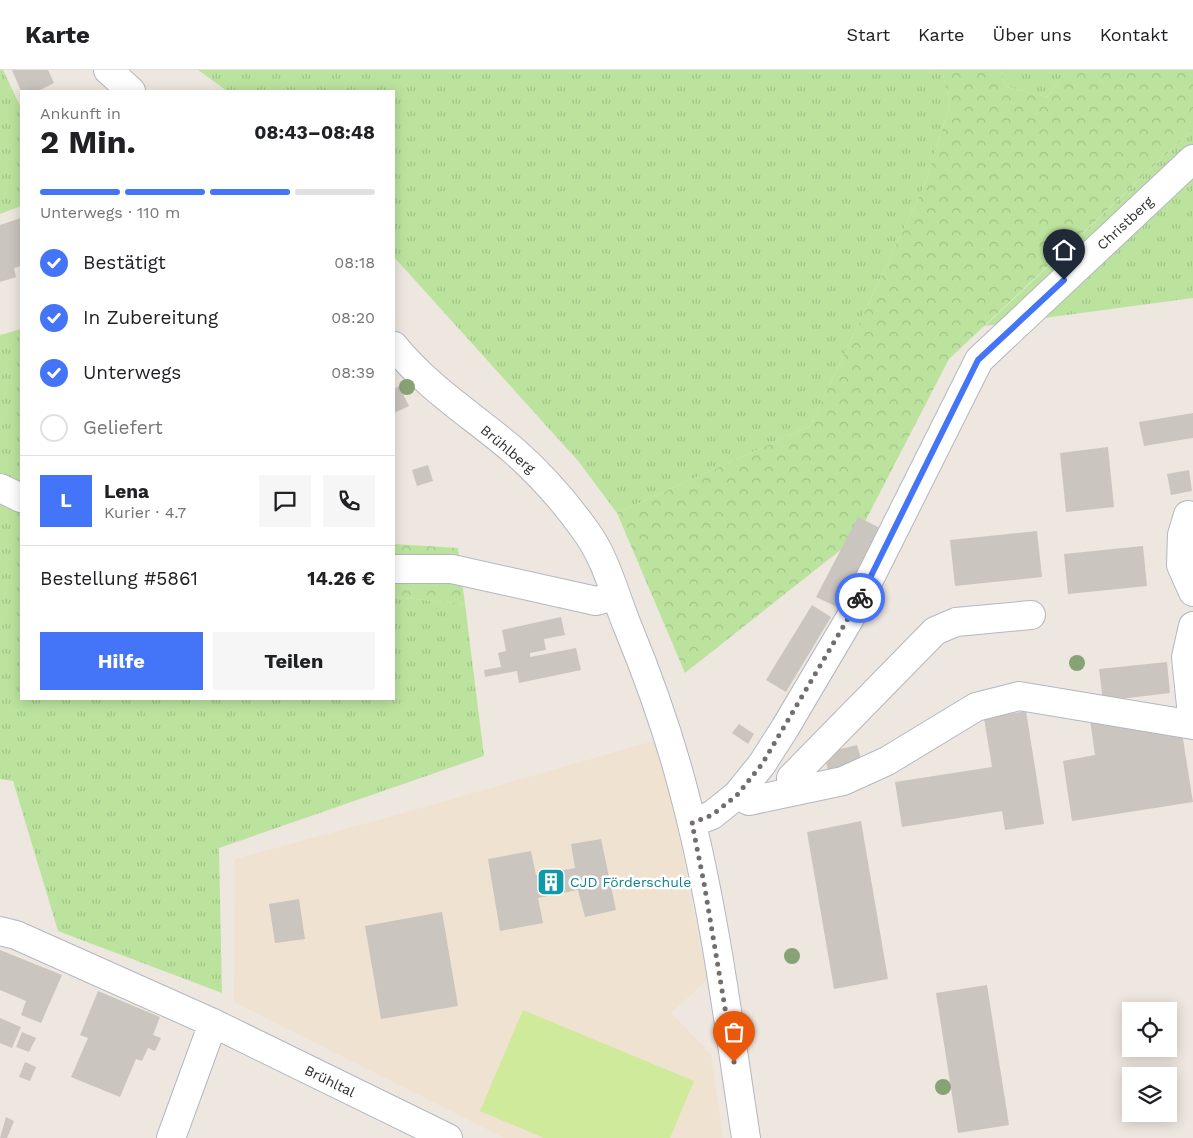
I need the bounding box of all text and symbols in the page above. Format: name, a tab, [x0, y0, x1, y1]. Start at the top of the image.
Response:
text: Karte	[25, 21, 90, 49]
text: Start	[846, 24, 890, 45]
text: Karte	[918, 24, 965, 45]
text: Über uns	[993, 24, 1072, 45]
text: Kontakt	[1100, 24, 1168, 45]
text: Ankunft in	[40, 104, 121, 123]
text: 08:43–08:48	[254, 121, 375, 144]
text: 2 Min.	[40, 123, 136, 161]
street label: Christberg	[1094, 193, 1157, 253]
text: Unterwegs · 110 m	[40, 203, 180, 222]
pin	[1043, 229, 1085, 280]
icon: home	[1050, 236, 1078, 264]
icon: check	[40, 249, 68, 277]
text: Bestätigt	[83, 251, 166, 274]
text: 08:18	[334, 253, 375, 272]
icon: check	[40, 304, 68, 332]
text: In Zubereitung	[83, 306, 218, 329]
text: 08:20	[331, 308, 375, 327]
icon: check	[40, 359, 68, 387]
text: Unterwegs	[83, 361, 181, 384]
text: 08:39	[331, 363, 375, 382]
text: Geliefert	[83, 416, 163, 439]
street label: Brühlberg	[478, 422, 539, 477]
button: chat	[259, 475, 311, 527]
button: phone	[323, 475, 375, 527]
text: Lena	[104, 480, 149, 503]
text: L	[60, 489, 72, 512]
text: Kurier · 4.7	[104, 503, 186, 522]
text: Bestellung #5861	[40, 567, 198, 590]
text: 14.26 €	[307, 567, 375, 590]
courier	[835, 573, 885, 623]
icon: bike	[846, 584, 874, 612]
button: Hilfe	[40, 632, 203, 690]
button: Teilen	[213, 632, 375, 690]
building icon: CJD Förderschule	[536, 867, 566, 897]
place label: CJD Förderschule	[570, 874, 691, 890]
map controls	[1122, 1002, 1177, 1122]
button: locate	[1122, 1002, 1177, 1057]
pin	[713, 1011, 755, 1062]
icon: bag	[720, 1018, 748, 1046]
street label: Brühltal	[302, 1062, 359, 1100]
button: layers	[1122, 1067, 1177, 1122]

